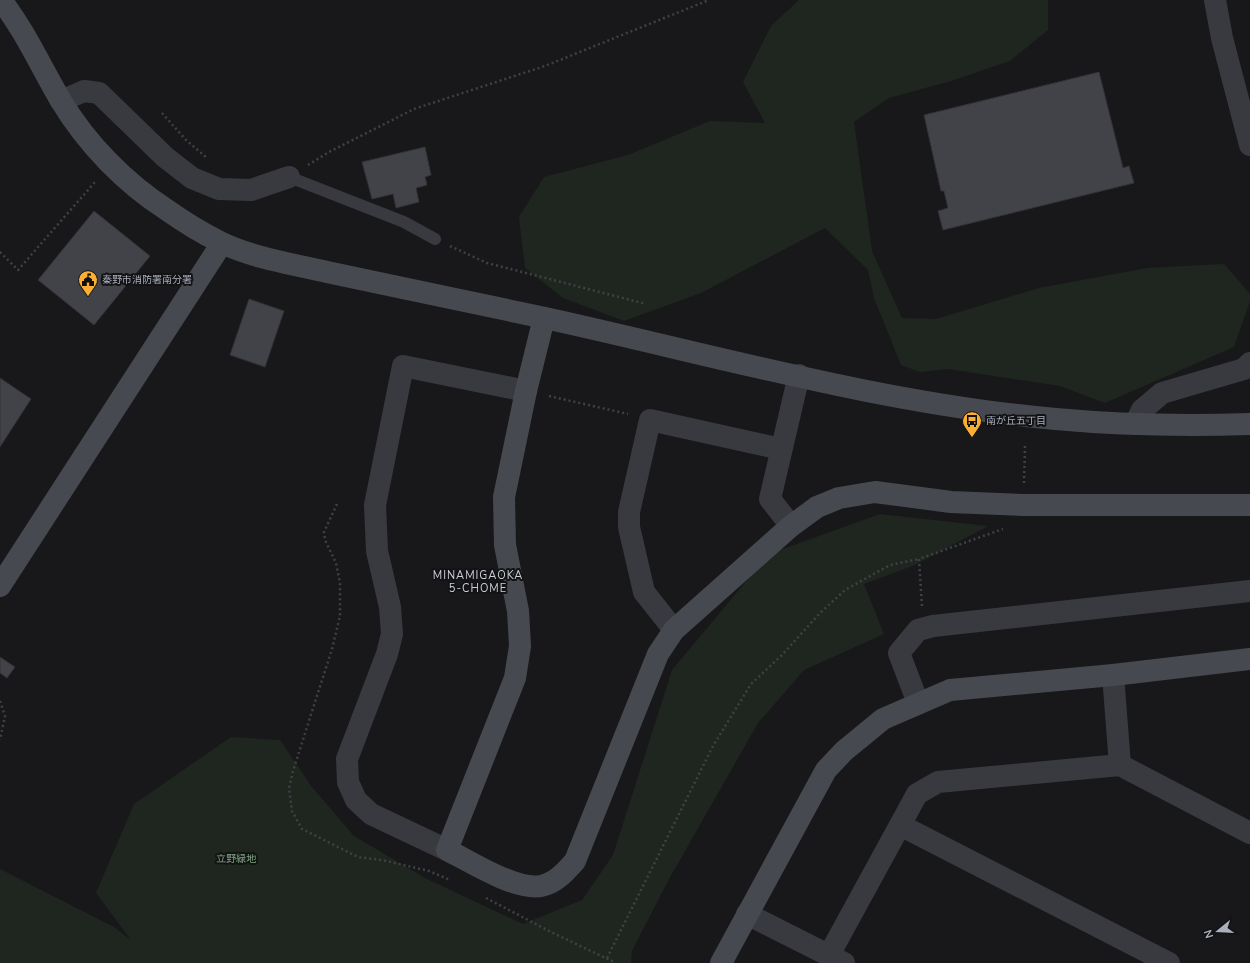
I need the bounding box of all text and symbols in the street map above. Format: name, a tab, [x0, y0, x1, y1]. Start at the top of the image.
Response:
public building icon: 秦野市消防署南分署	[77, 269, 99, 297]
place label: 秦野市消防署南分署	[102, 273, 192, 287]
bus stop icon: 南が丘五丁目	[961, 410, 983, 438]
place label: 南が丘五丁目	[986, 414, 1046, 428]
district label: MINAMIGAOKA 5-CHOME	[433, 568, 523, 596]
park label: 立野緑地	[216, 852, 257, 866]
north arrow	[1198, 911, 1238, 951]
text: N	[1201, 928, 1217, 940]

